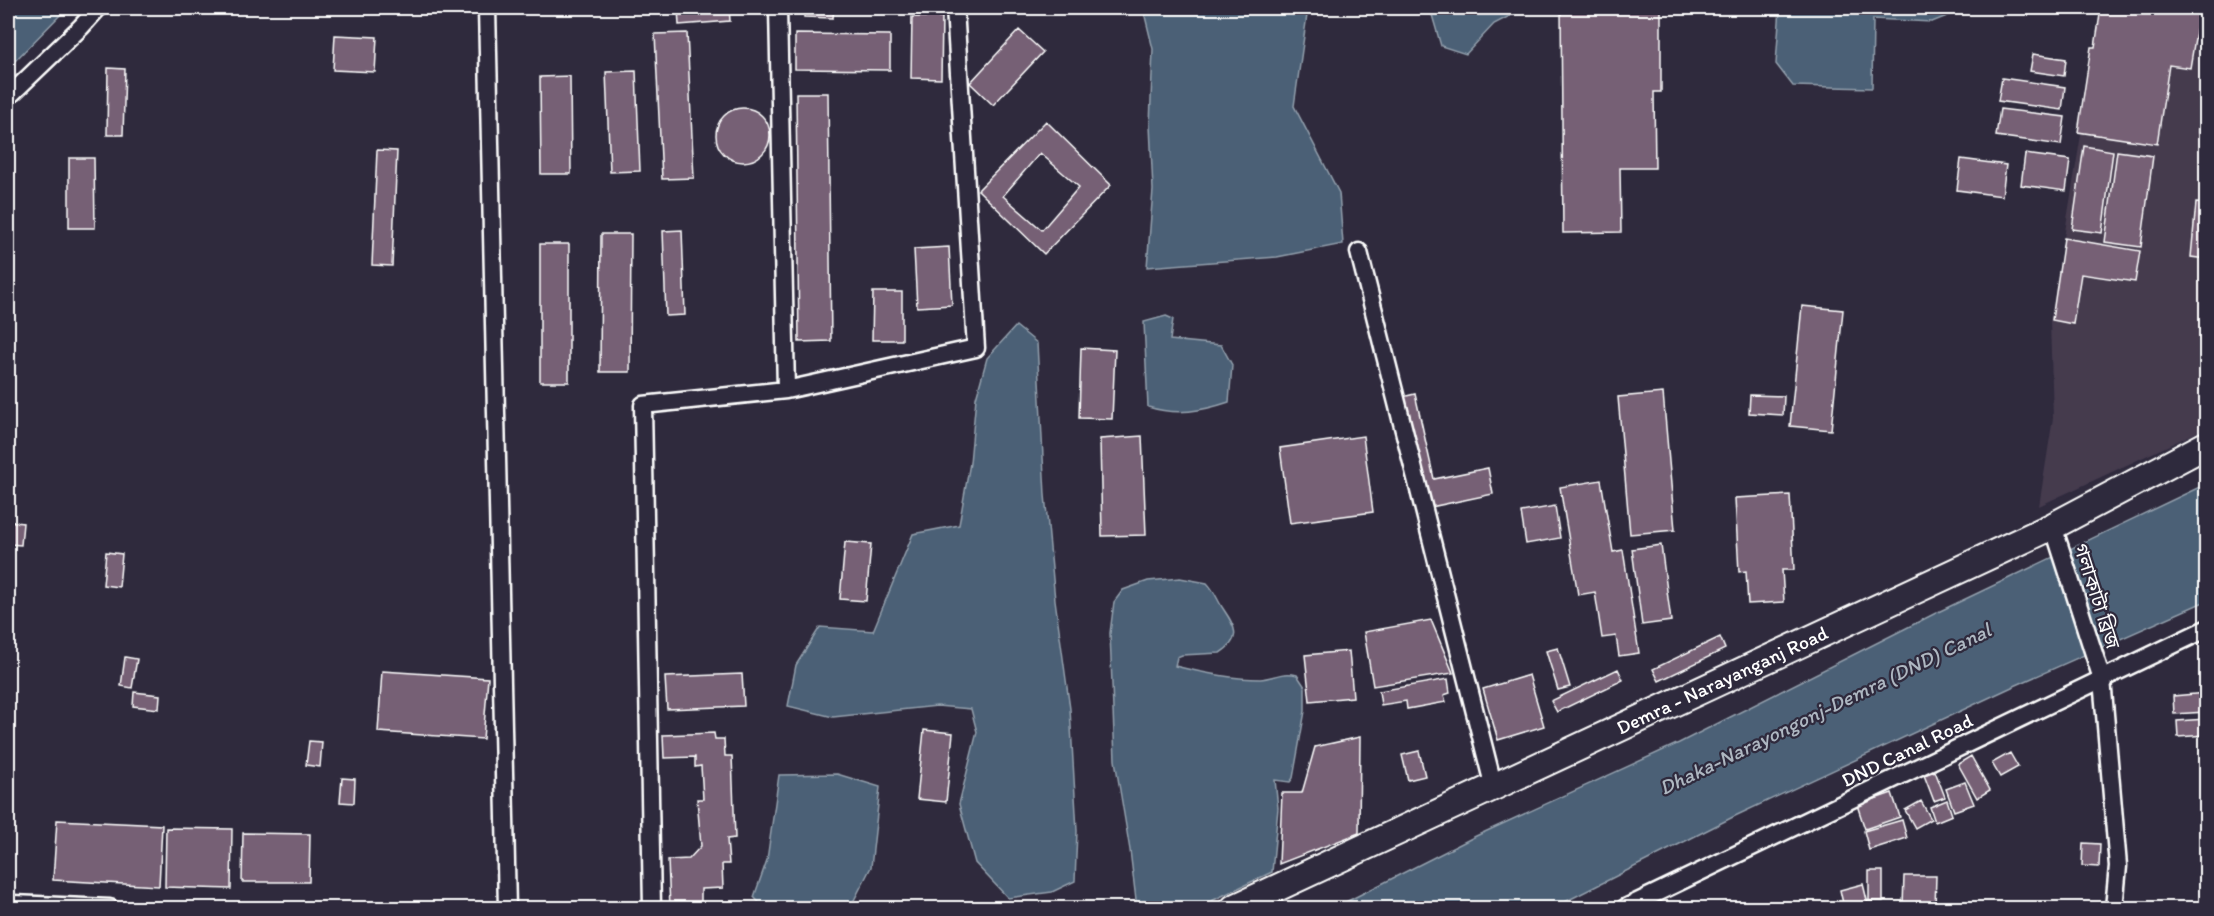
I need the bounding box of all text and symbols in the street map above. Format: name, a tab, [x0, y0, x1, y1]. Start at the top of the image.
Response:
street label: গলাকাটা ব্রিজ	[2069, 540, 2126, 652]
water label: Dhaka-Narayongonj-Demra (DND) Canal	[1655, 616, 1997, 800]
street label: Demra - Narayanganj Road	[1612, 620, 1832, 740]
street label: DND Canal Road	[1838, 708, 1977, 792]

